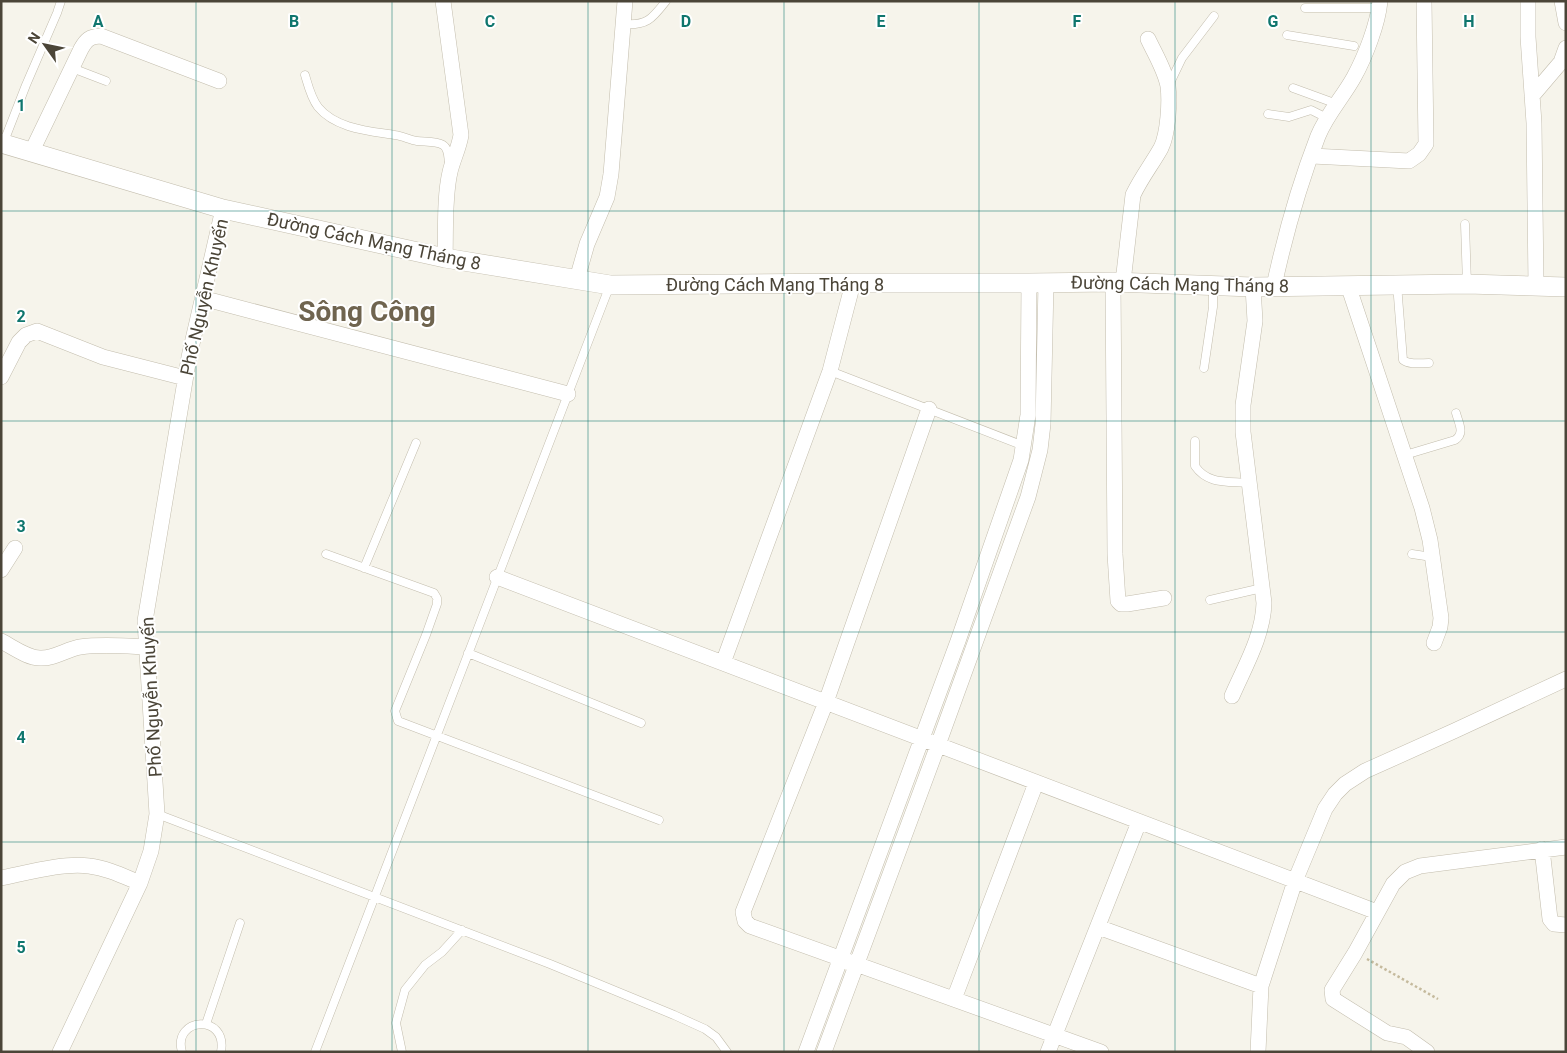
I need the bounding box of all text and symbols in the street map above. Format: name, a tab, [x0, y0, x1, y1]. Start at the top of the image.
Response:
text: A	[93, 12, 104, 31]
text: B	[289, 12, 299, 31]
text: C	[485, 12, 495, 31]
text: D	[681, 12, 691, 31]
text: E	[877, 12, 886, 31]
text: F	[1073, 12, 1082, 31]
text: G	[1268, 12, 1279, 31]
text: H	[1463, 12, 1475, 31]
north arrow	[20, 20, 70, 70]
text: N	[25, 29, 44, 46]
text: 1	[16, 96, 26, 115]
street label: Đường Cách Mạng Tháng 8	[265, 208, 483, 274]
street label: Phố Nguyễn Khuyến	[176, 217, 232, 377]
street label: Đường Cách Mạng Tháng 8	[1071, 272, 1289, 296]
street label: Đường Cách Mạng Tháng 8	[666, 274, 884, 295]
district label: Sông Công	[298, 295, 436, 328]
text: 2	[16, 307, 26, 326]
text: 3	[16, 517, 26, 536]
street label: Phố Nguyễn Khuyến	[136, 616, 166, 778]
text: 4	[16, 728, 26, 747]
text: 5	[16, 938, 26, 957]

